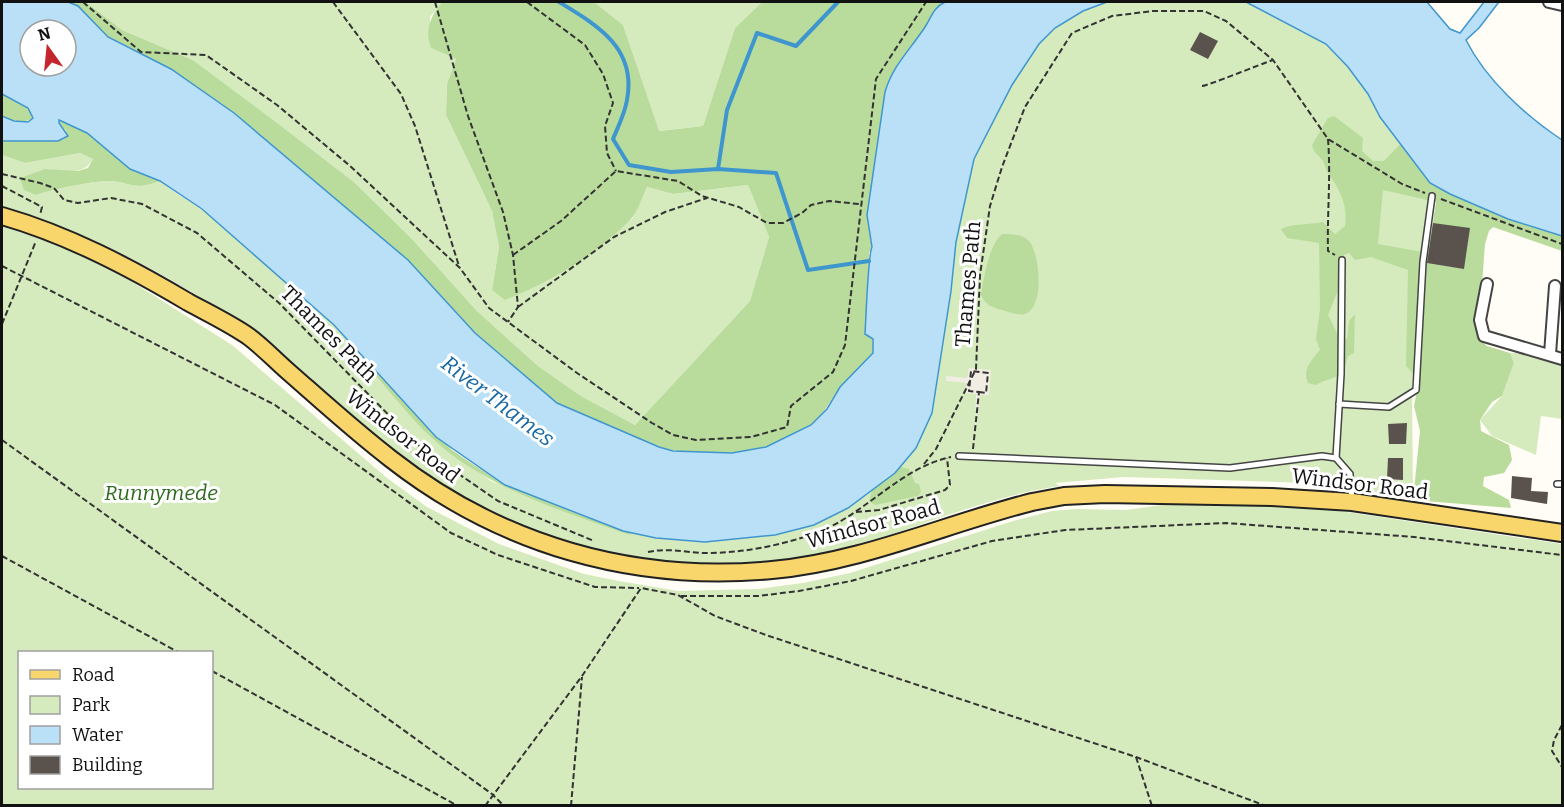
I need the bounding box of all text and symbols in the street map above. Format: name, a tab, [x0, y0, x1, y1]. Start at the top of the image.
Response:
north arrow	[18, 18, 78, 78]
text: N	[36, 23, 53, 45]
street label: Thames Path	[950, 220, 986, 348]
street label: Thames Path	[275, 280, 383, 388]
water label: River Thames	[436, 350, 560, 452]
street label: Windsor Road	[341, 383, 465, 489]
street label: Windsor Road	[1290, 463, 1430, 505]
park label: Runnymede	[104, 480, 218, 506]
street label: Windsor Road	[803, 494, 943, 554]
legend	[18, 651, 213, 789]
text: Road	[72, 664, 115, 686]
text: Park	[72, 694, 111, 716]
text: Water	[72, 724, 123, 746]
text: Building	[72, 754, 143, 776]

